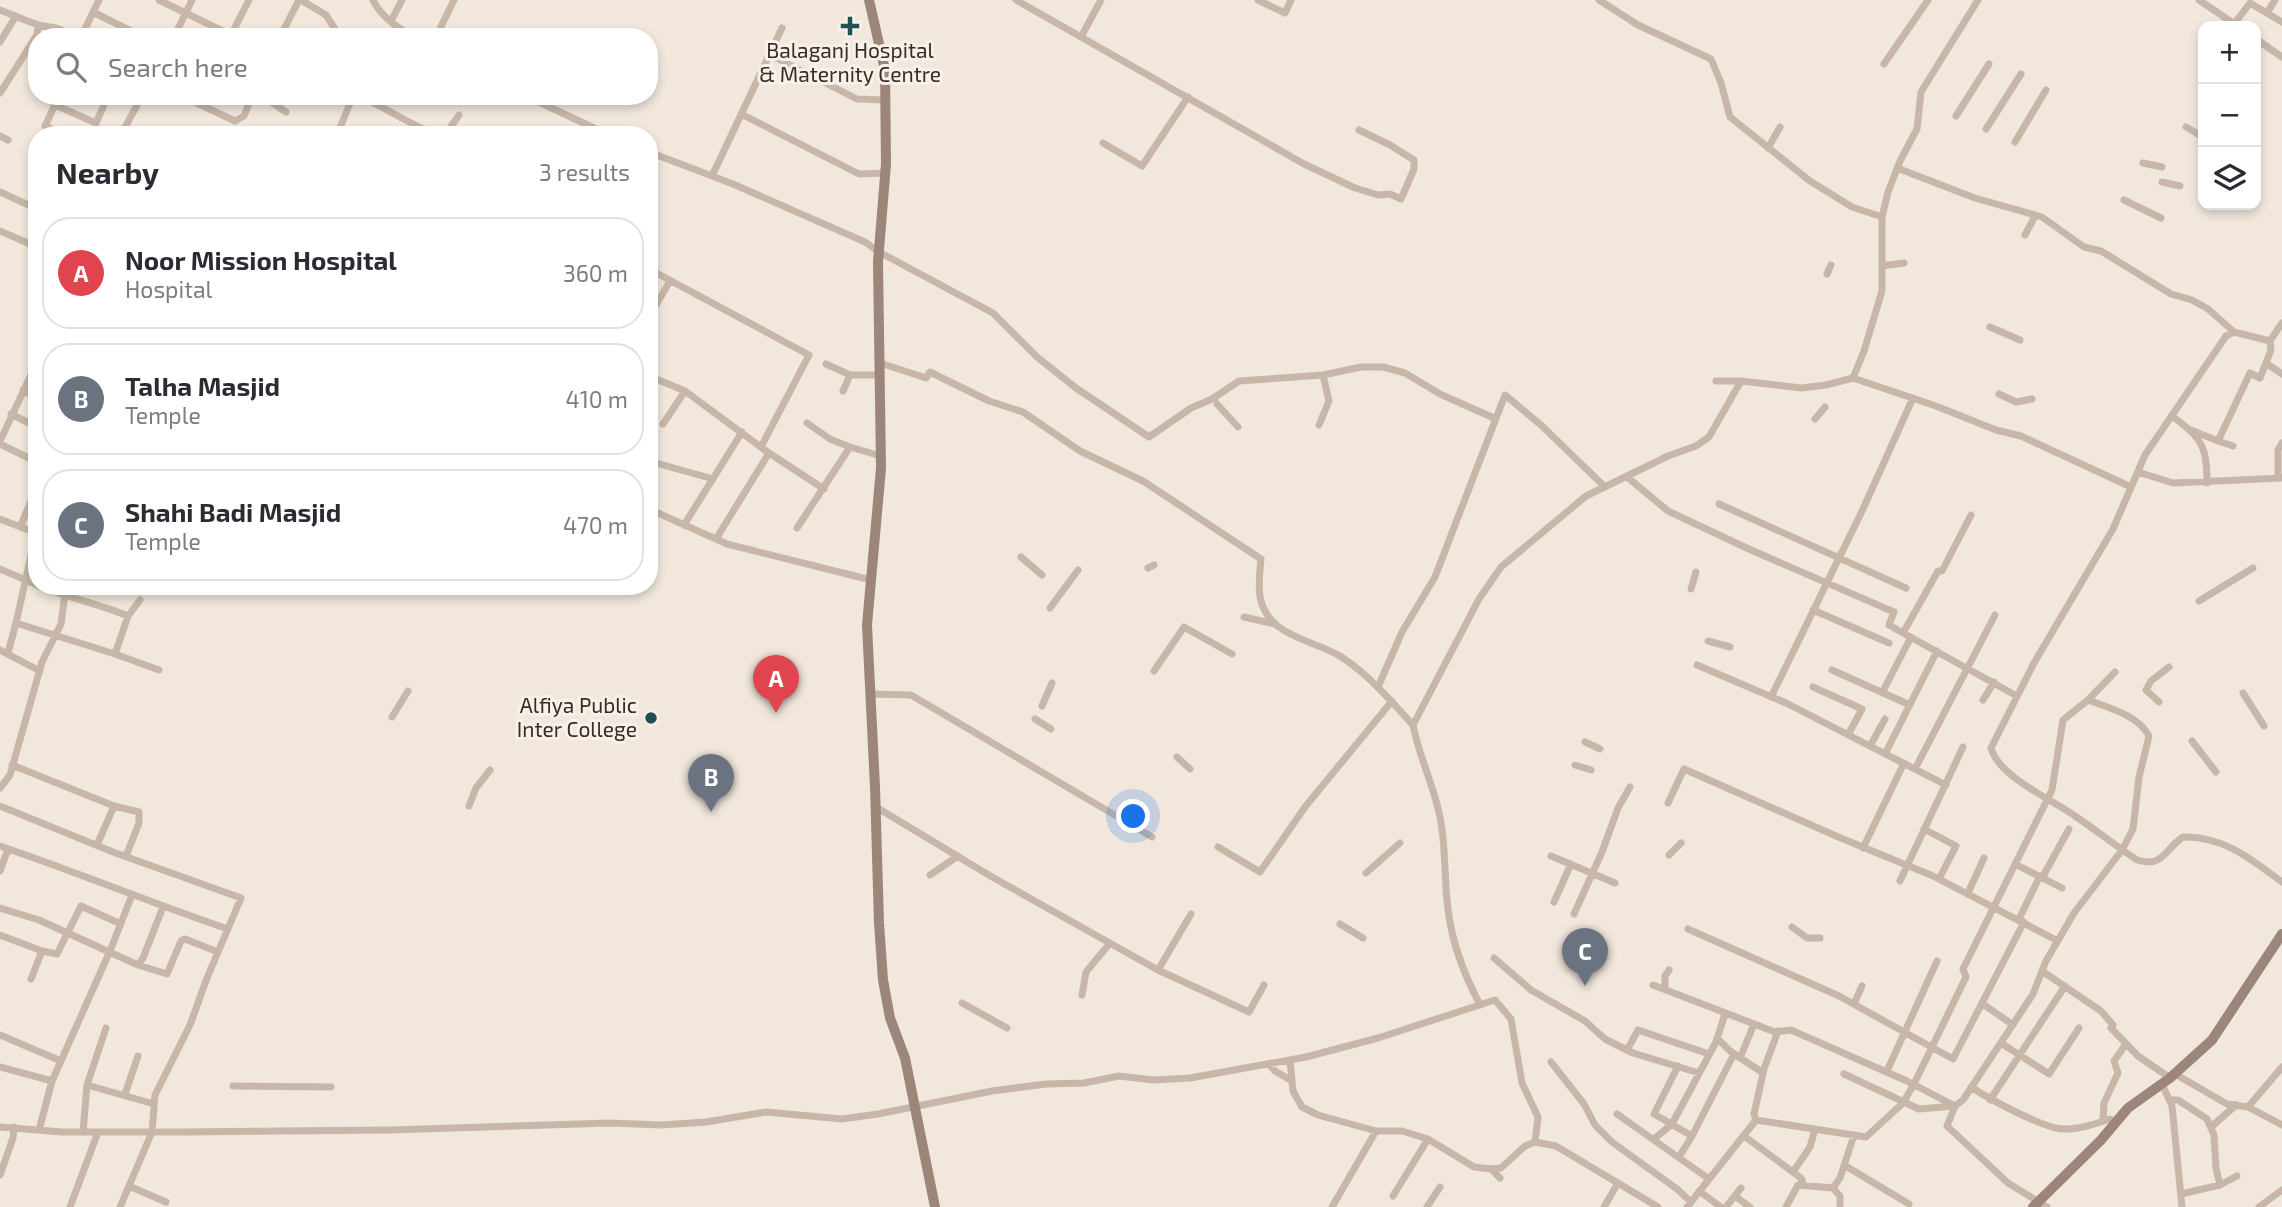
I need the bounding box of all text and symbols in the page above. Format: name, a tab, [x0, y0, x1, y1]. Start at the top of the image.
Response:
marker: Balaganj Hospital & Maternity Centre	[840, 16, 860, 36]
map controls	[2198, 21, 2261, 210]
button: +	[2198, 21, 2261, 84]
search box	[28, 28, 658, 105]
place label: Balaganj Hospital & Maternity Centre	[759, 37, 941, 86]
icon: search	[52, 48, 90, 86]
text: Search here	[108, 51, 248, 82]
button: −	[2198, 84, 2261, 147]
button: layers	[2198, 147, 2261, 210]
text: Nearby	[56, 154, 159, 190]
text: 3 results	[539, 158, 630, 186]
text: Noor Mission Hospital	[125, 244, 397, 275]
text: A	[73, 259, 89, 287]
text: 360 m	[563, 259, 628, 287]
text: Hospital	[125, 275, 212, 303]
text: Talha Masjid	[125, 370, 280, 401]
text: B	[74, 385, 88, 413]
text: 410 m	[566, 385, 628, 413]
text: Temple	[125, 401, 201, 429]
text: Shahi Badi Masjid	[125, 496, 341, 527]
text: C	[74, 511, 88, 539]
text: 470 m	[563, 511, 628, 539]
text: Temple	[125, 527, 201, 555]
pin: A	[753, 655, 799, 713]
place label: Alfiya Public Inter College	[517, 692, 637, 741]
marker: Alfiya Public Inter College	[643, 710, 659, 726]
pin: B	[688, 754, 734, 812]
your location	[1116, 799, 1150, 833]
pin: C	[1562, 928, 1608, 986]

